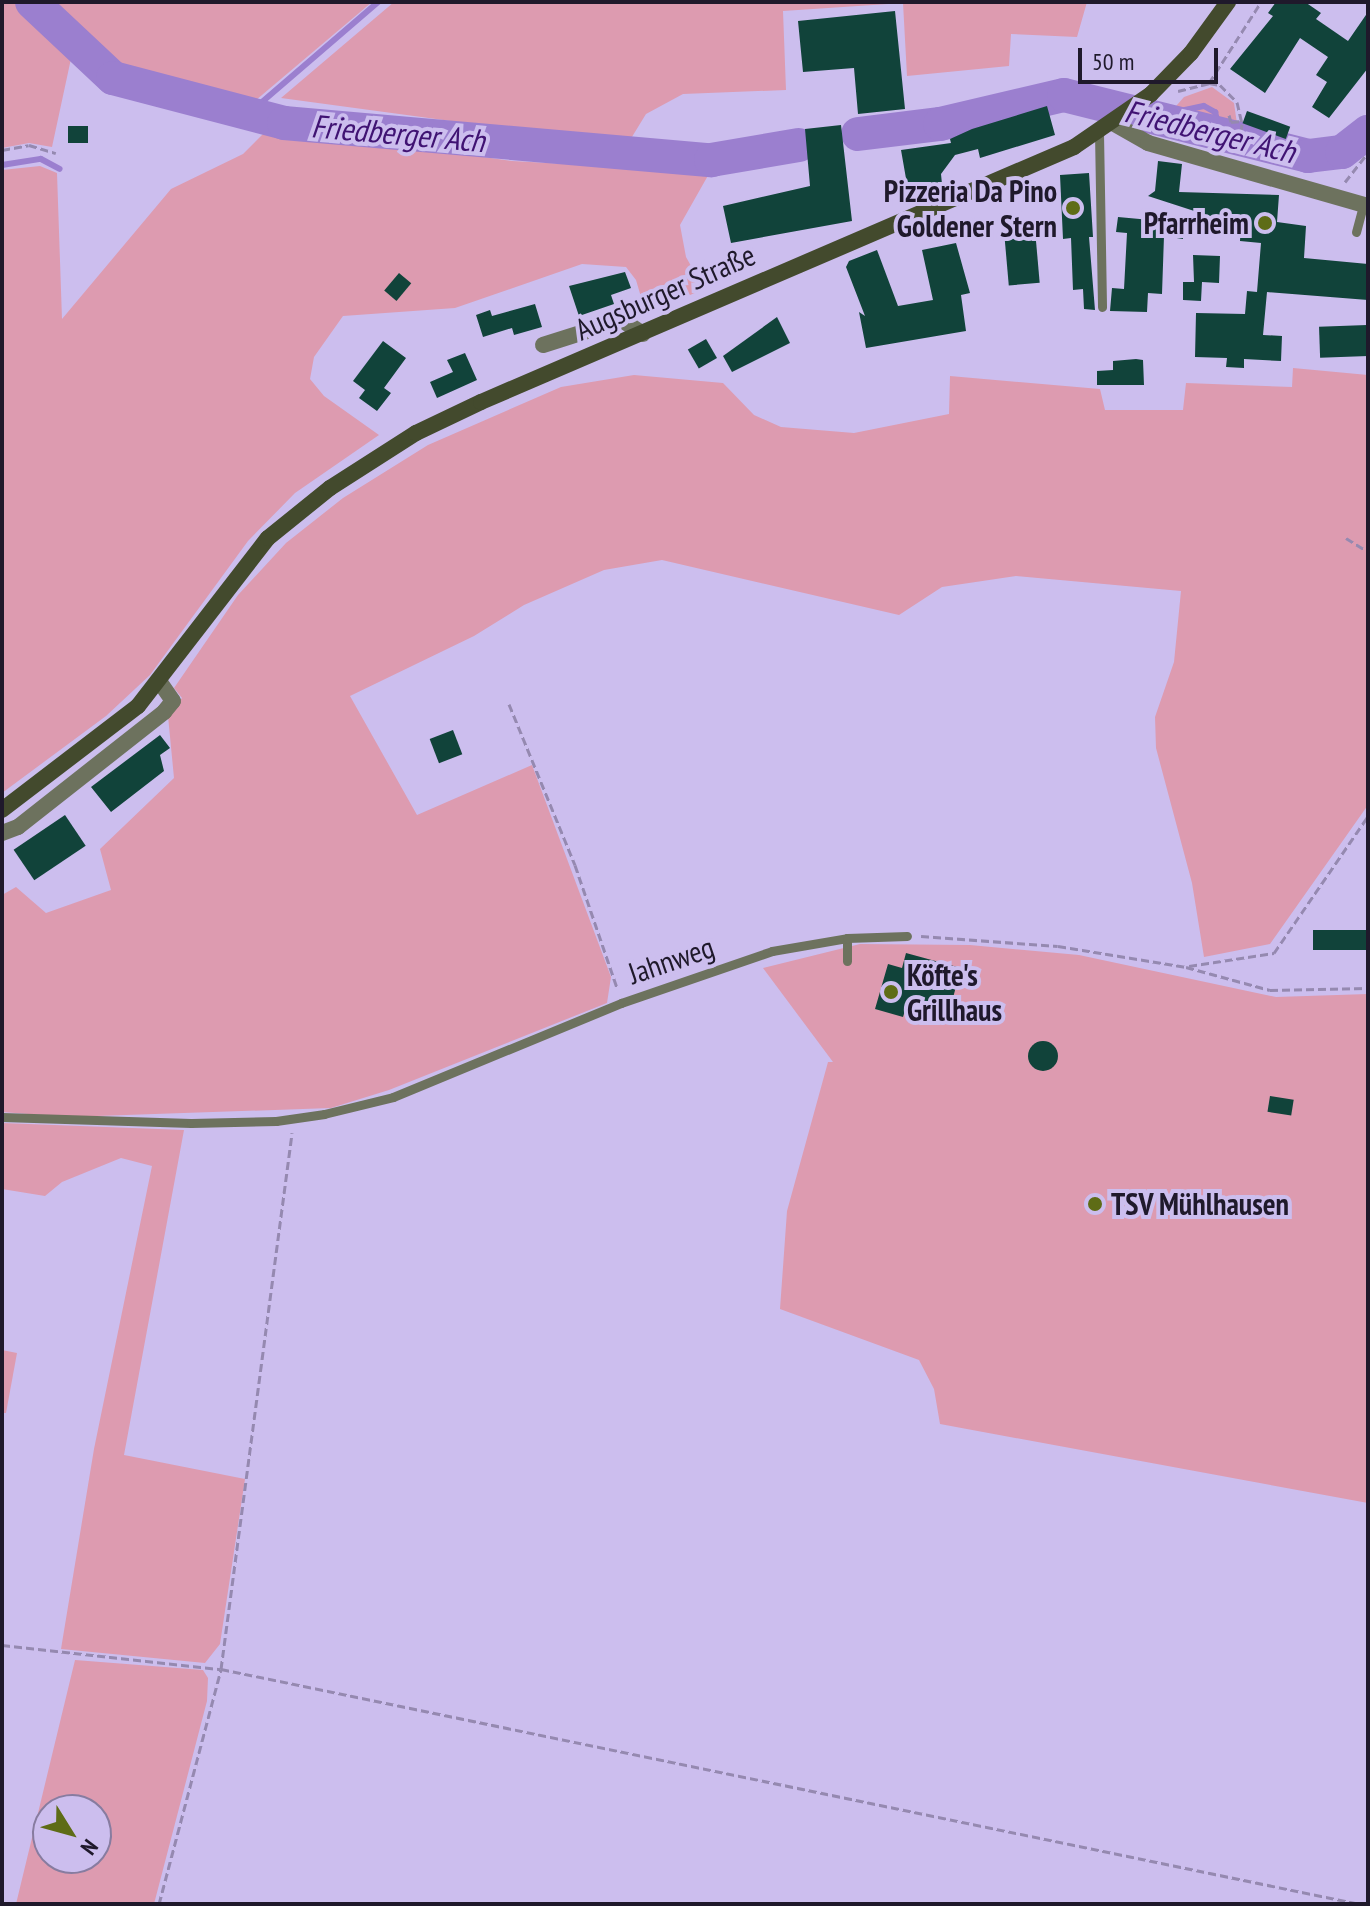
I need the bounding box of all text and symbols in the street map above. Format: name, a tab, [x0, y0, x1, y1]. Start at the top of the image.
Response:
scale bar	[1082, 32, 1222, 82]
text: 50 m	[1092, 46, 1134, 77]
water label: Friedberger Ach	[1121, 91, 1299, 171]
water label: Friedberger Ach	[309, 106, 487, 160]
place label: Pizzeria Da Pino Goldener Stern	[884, 173, 1057, 244]
marker: Pizzeria Da Pino Goldener Stern	[1064, 199, 1082, 217]
place label: Pfarrheim	[1144, 205, 1249, 241]
marker: Pfarrheim	[1256, 214, 1274, 232]
street label: Augsburger Straße	[570, 236, 760, 348]
street label: Jahnweg	[623, 929, 719, 991]
place label: Köfte's Grillhaus	[907, 957, 1002, 1028]
marker: Köfte's Grillhaus	[882, 983, 900, 1001]
place label: TSV Mühlhausen	[1111, 1186, 1290, 1222]
marker: TSV Mühlhausen	[1086, 1195, 1104, 1213]
north arrow	[32, 1794, 112, 1874]
text: N	[75, 1834, 104, 1860]

